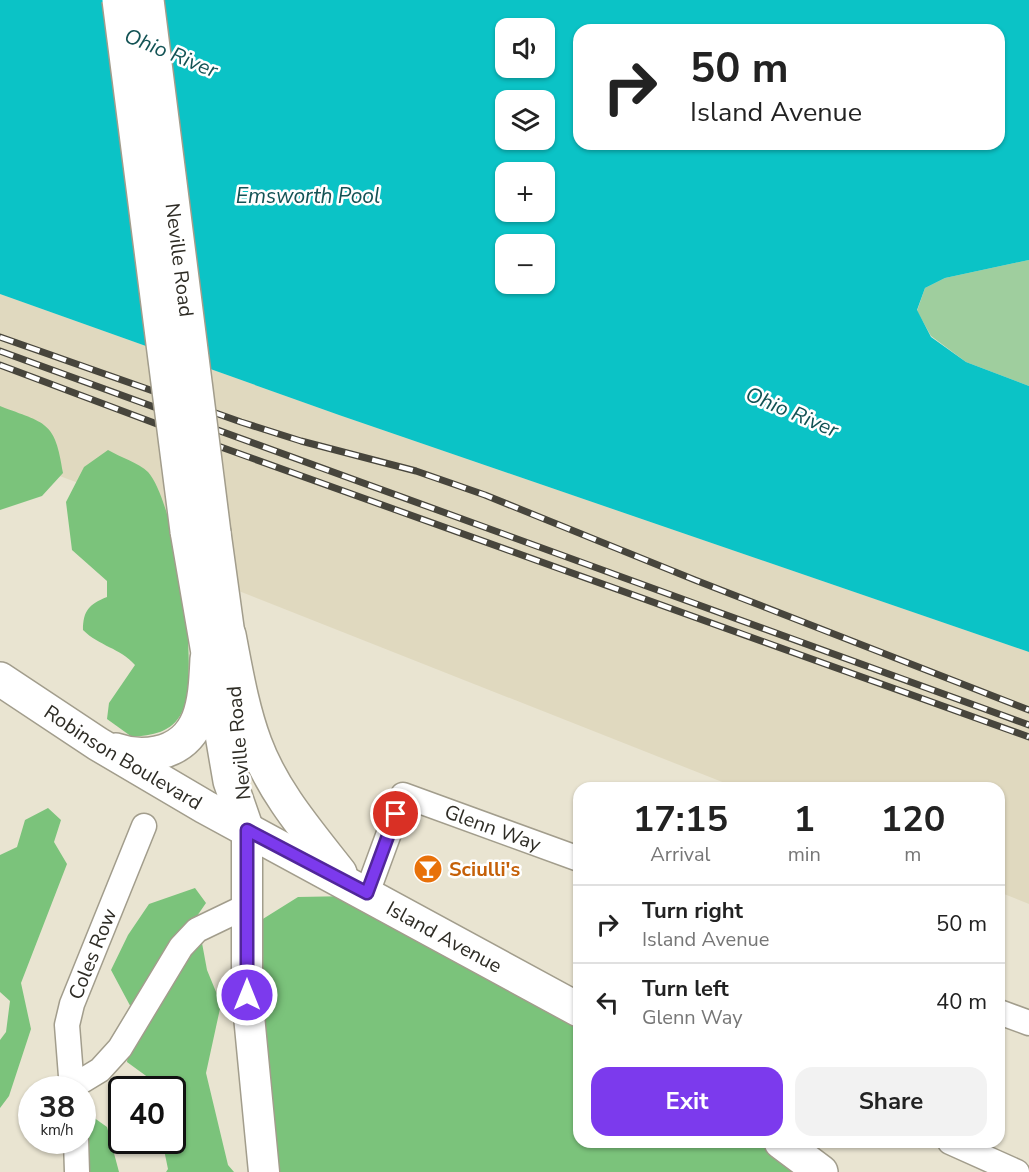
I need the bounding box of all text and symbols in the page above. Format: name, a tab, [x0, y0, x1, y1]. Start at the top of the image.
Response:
map controls	[495, 18, 555, 294]
button: sound	[495, 18, 555, 78]
water label: Ohio River	[120, 22, 222, 85]
text: 50 m	[690, 40, 789, 97]
icon: right	[591, 48, 669, 126]
button: layers	[495, 90, 555, 150]
text: Island Avenue	[690, 94, 862, 131]
button: +	[495, 162, 555, 222]
water label: Emsworth Pool	[236, 182, 380, 210]
street label: Neville Road	[159, 202, 200, 318]
button: −	[495, 234, 555, 294]
water label: Ohio River	[741, 380, 843, 444]
street label: Neville Road	[221, 685, 257, 801]
street label: Robinson Boulevard	[39, 698, 207, 816]
pin	[370, 788, 421, 839]
text: 17:15	[633, 795, 728, 844]
text: 1	[793, 795, 815, 844]
text: 120	[880, 795, 945, 844]
icon: arrive	[379, 797, 412, 830]
street label: Glenn Way	[441, 798, 545, 858]
text: Arrival	[650, 841, 710, 868]
text: min	[788, 841, 821, 868]
text: m	[904, 841, 921, 868]
bar icon: Sciulli's	[412, 853, 444, 885]
place label: Sciulli's	[449, 856, 520, 883]
street label: Island Avenue	[382, 895, 507, 979]
text: Turn right	[642, 896, 743, 926]
street label: Coles Row	[62, 904, 123, 1003]
icon: right	[591, 908, 624, 941]
text: 50 m	[936, 909, 987, 939]
text: Island Avenue	[642, 926, 770, 953]
position arrow	[215, 963, 279, 1027]
text: Turn left	[642, 974, 729, 1004]
icon: left	[591, 986, 624, 1019]
text: 40 m	[936, 987, 987, 1017]
text: Glenn Way	[642, 1004, 743, 1031]
button: Exit	[591, 1067, 783, 1136]
button: Share	[795, 1067, 987, 1136]
speed limit sign: 40	[108, 1076, 186, 1154]
text: 38	[39, 1087, 75, 1128]
text: km/h	[40, 1120, 74, 1140]

